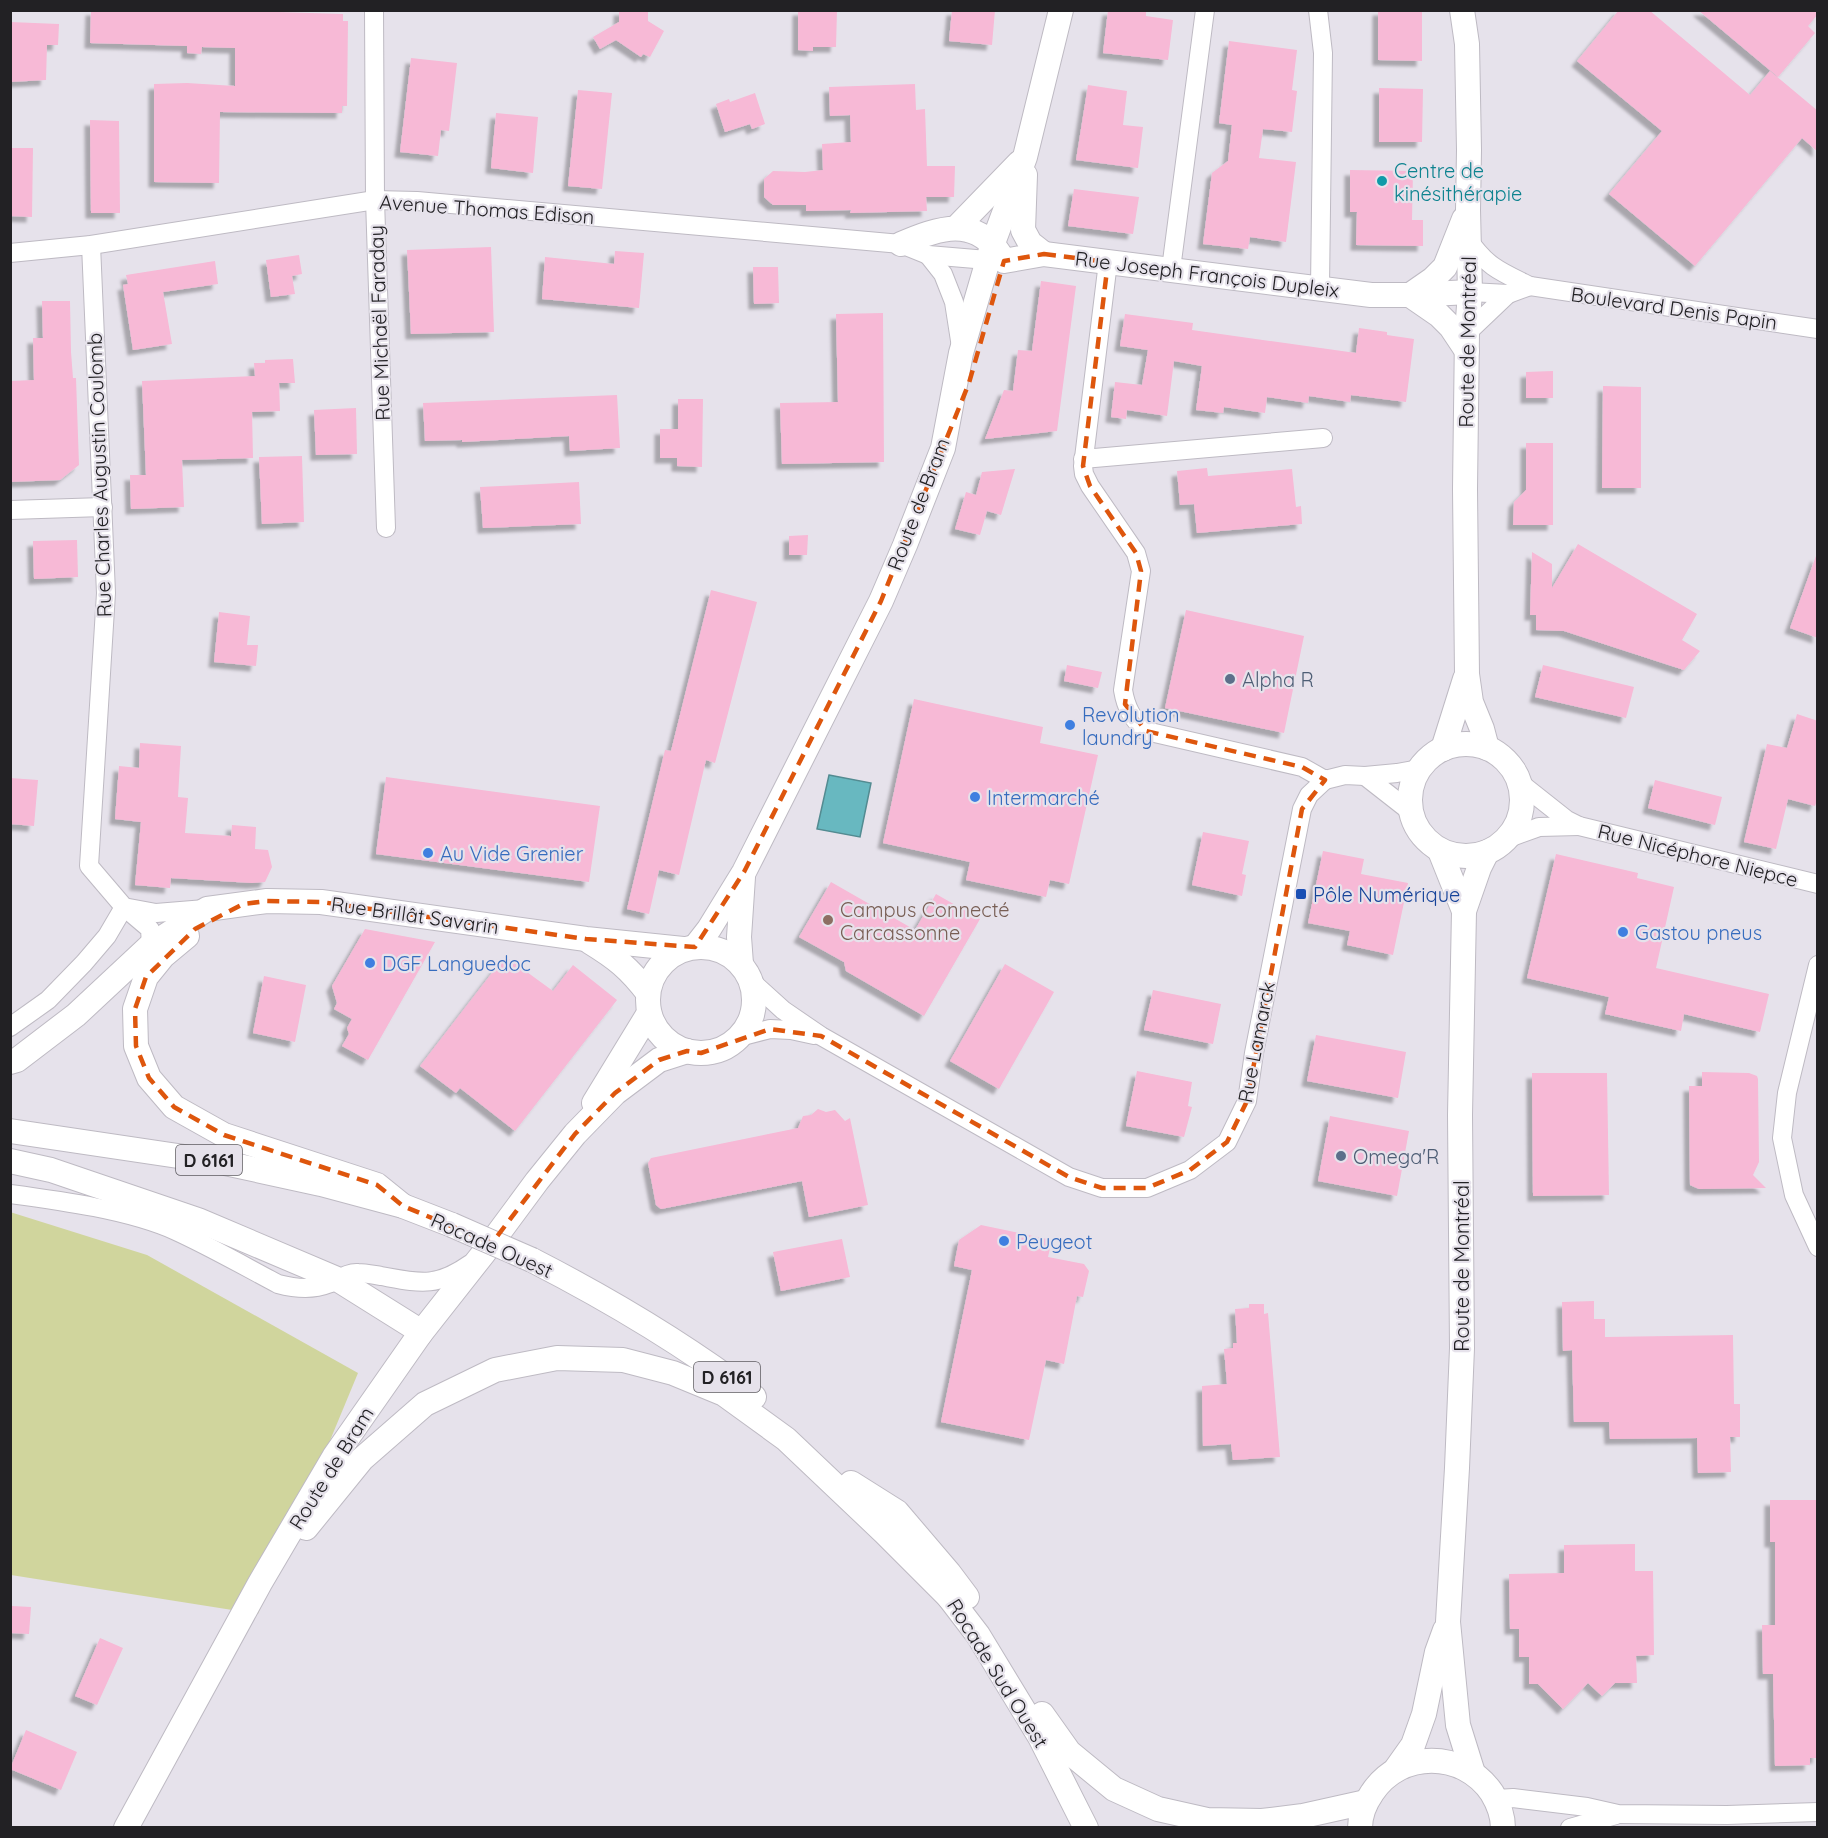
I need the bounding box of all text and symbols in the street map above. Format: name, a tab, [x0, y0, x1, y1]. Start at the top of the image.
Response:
place label: Centre de kinésithérapie	[1394, 158, 1522, 206]
marker: Centre de kinésithérapie	[1375, 174, 1389, 188]
street label: Avenue Thomas Edison	[379, 189, 595, 229]
street label: Rue Michaël Faraday	[363, 225, 395, 421]
street label: Rue Joseph François Dupleix	[1074, 245, 1340, 303]
street label: Route de Montréal	[1453, 256, 1481, 428]
street label: Boulevard Denis Papin	[1569, 281, 1779, 335]
street label: Rue Charles Augustin Coulomb	[82, 332, 116, 618]
street label: Route de Bram	[881, 434, 955, 574]
place label: Alpha R	[1242, 667, 1314, 692]
marker: Alpha R	[1223, 672, 1237, 686]
place label: Revolution laundry	[1082, 702, 1180, 750]
marker: Revolution laundry	[1063, 718, 1077, 732]
place label: Intermarché	[987, 785, 1100, 810]
marker: Intermarché	[968, 790, 982, 804]
street label: Rue Nicéphore Niepce	[1595, 818, 1801, 892]
place label: Au Vide Grenier	[440, 841, 584, 866]
marker: Au Vide Grenier	[421, 846, 435, 860]
place label: Pôle Numérique	[1313, 882, 1460, 907]
marker: Pôle Numérique	[1294, 887, 1308, 901]
street label: Rue Brillât Savarin	[329, 891, 501, 939]
place label: Campus Connecté Carcassonne	[840, 897, 1010, 945]
marker: Campus Connecté Carcassonne	[821, 913, 835, 927]
place label: Gastou pneus	[1635, 920, 1762, 945]
marker: Gastou pneus	[1616, 925, 1630, 939]
place label: DGF Languedoc	[382, 951, 531, 976]
marker: DGF Languedoc	[363, 956, 377, 970]
street label: Rue Lamarck	[1232, 979, 1280, 1105]
place label: Omega'R	[1353, 1144, 1440, 1169]
road number: D 6161	[176, 1145, 242, 1175]
marker: Omega'R	[1334, 1149, 1348, 1163]
street label: Route de Montréal	[1449, 1180, 1474, 1352]
street label: Rocade Ouest	[427, 1207, 557, 1283]
place label: Peugeot	[1016, 1229, 1093, 1254]
marker: Peugeot	[997, 1234, 1011, 1248]
road number: D 6161	[694, 1362, 760, 1392]
street label: Route de Bram	[283, 1402, 379, 1534]
street label: Rocade Sud Ouest	[942, 1594, 1054, 1752]

